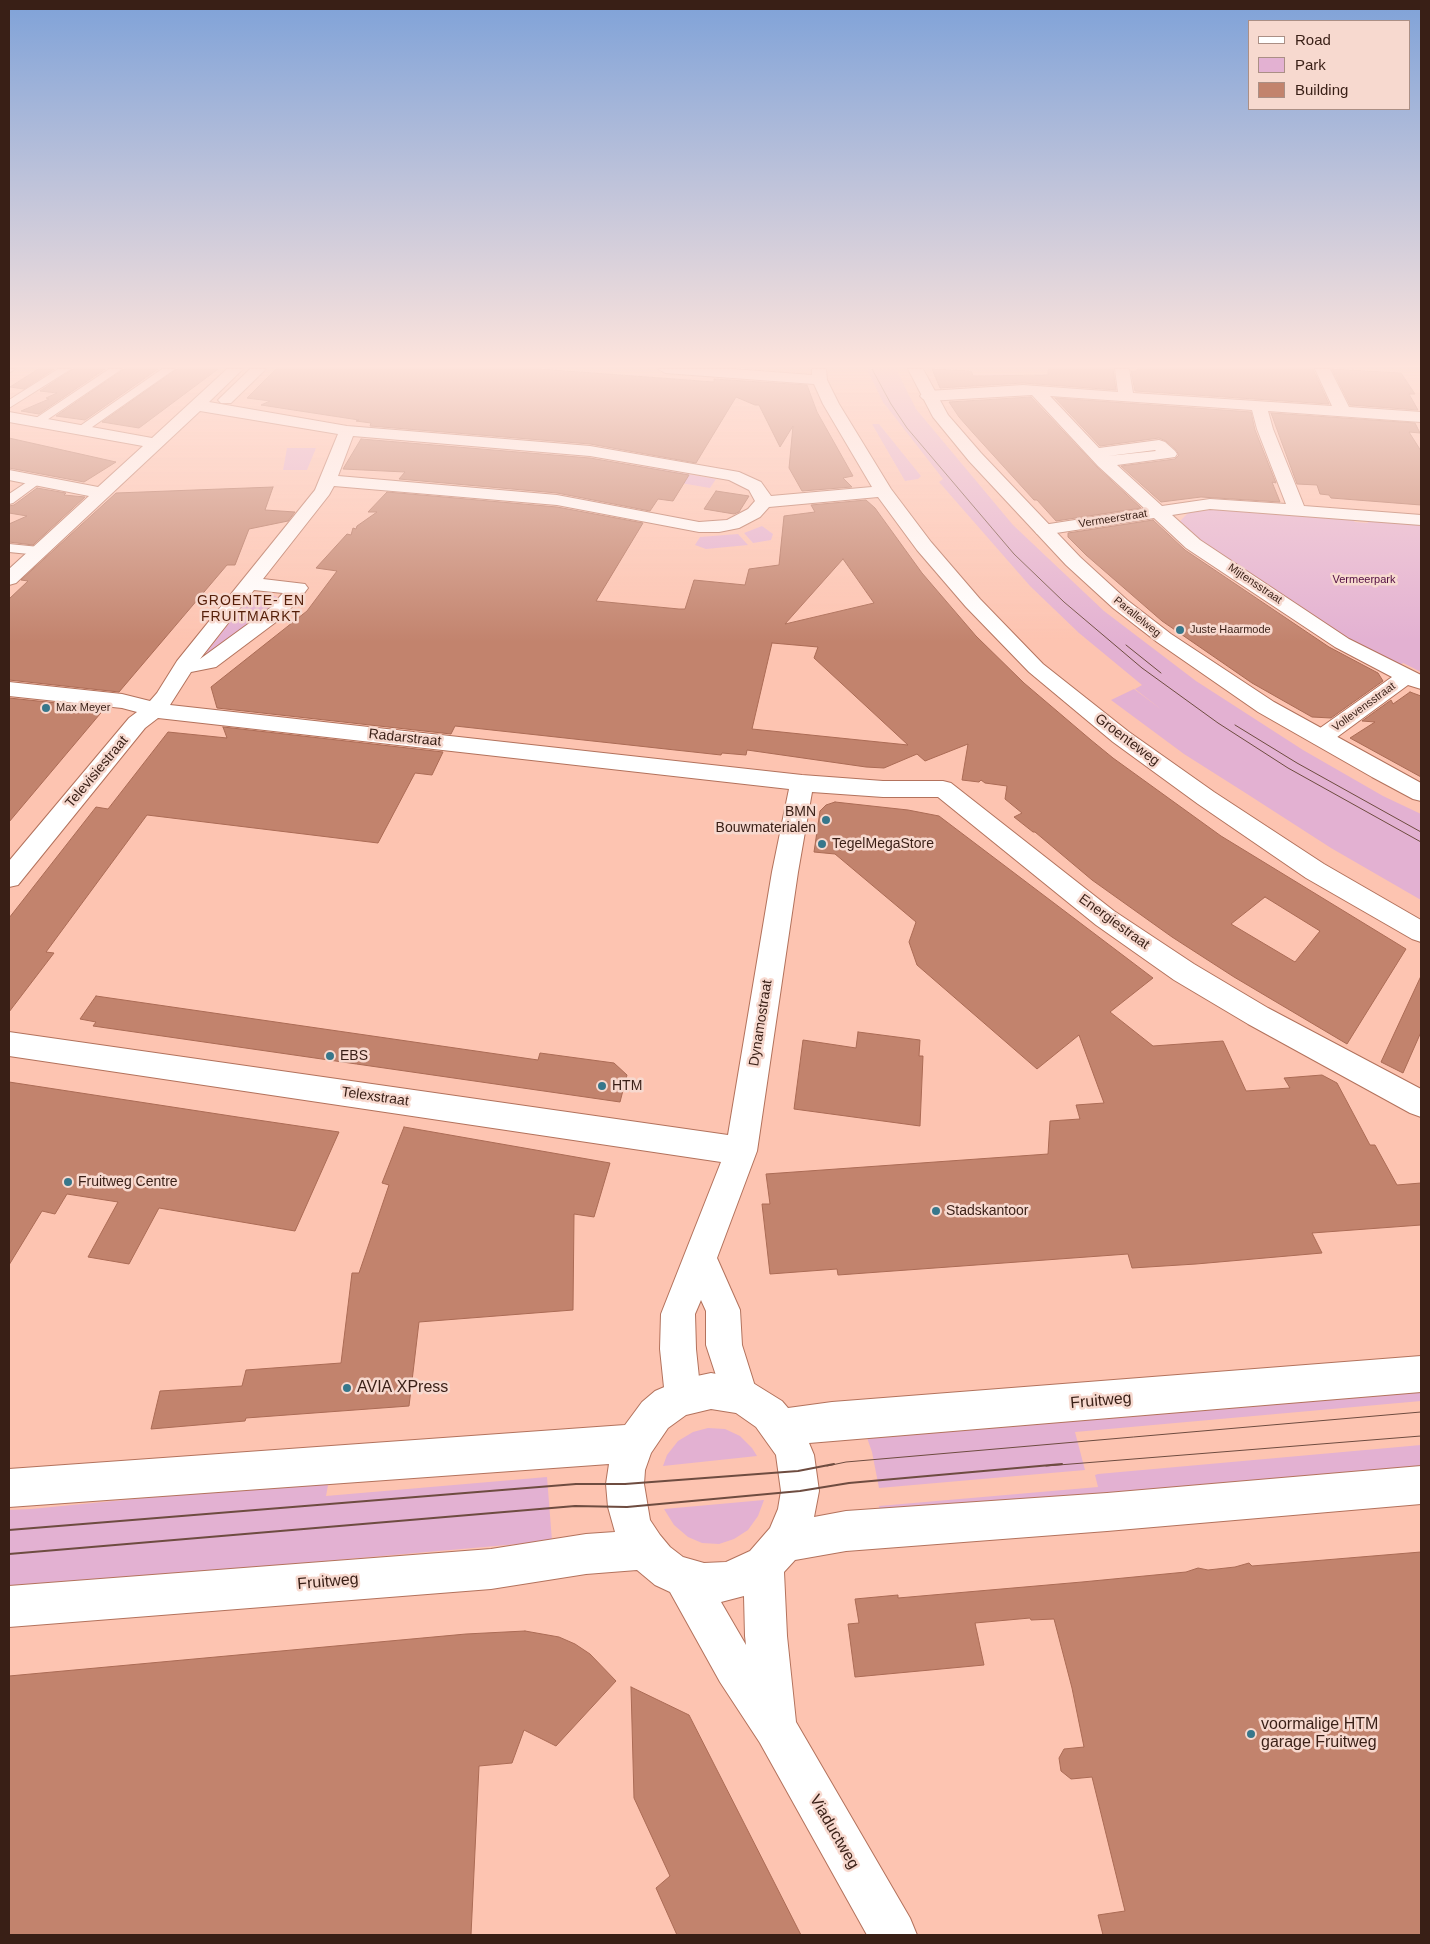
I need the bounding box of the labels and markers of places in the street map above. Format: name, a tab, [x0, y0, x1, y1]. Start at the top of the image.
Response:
place label: Juste Haarmode	[1190, 623, 1271, 637]
marker: Juste Haarmode	[1174, 624, 1186, 636]
place label: Max Meyer	[56, 701, 110, 715]
marker: Max Meyer	[40, 702, 52, 714]
place label: BMN Bouwmaterialen	[716, 804, 816, 836]
marker: BMN Bouwmaterialen	[820, 814, 832, 826]
place label: TegelMegaStore	[832, 836, 934, 852]
marker: TegelMegaStore	[816, 838, 828, 850]
place label: EBS	[340, 1048, 368, 1064]
marker: EBS	[324, 1050, 336, 1062]
place label: HTM	[612, 1078, 642, 1094]
marker: HTM	[596, 1080, 608, 1092]
place label: Fruitweg Centre	[78, 1174, 178, 1190]
marker: Fruitweg Centre	[62, 1176, 74, 1188]
place label: Stadskantoor	[946, 1203, 1028, 1219]
marker: Stadskantoor	[930, 1205, 942, 1217]
place label: AVIA XPress	[357, 1378, 448, 1398]
marker: AVIA XPress	[341, 1382, 353, 1394]
place label: voormalige HTM garage Fruitweg	[1261, 1715, 1378, 1753]
marker: voormalige HTM garage Fruitweg	[1245, 1728, 1257, 1740]

